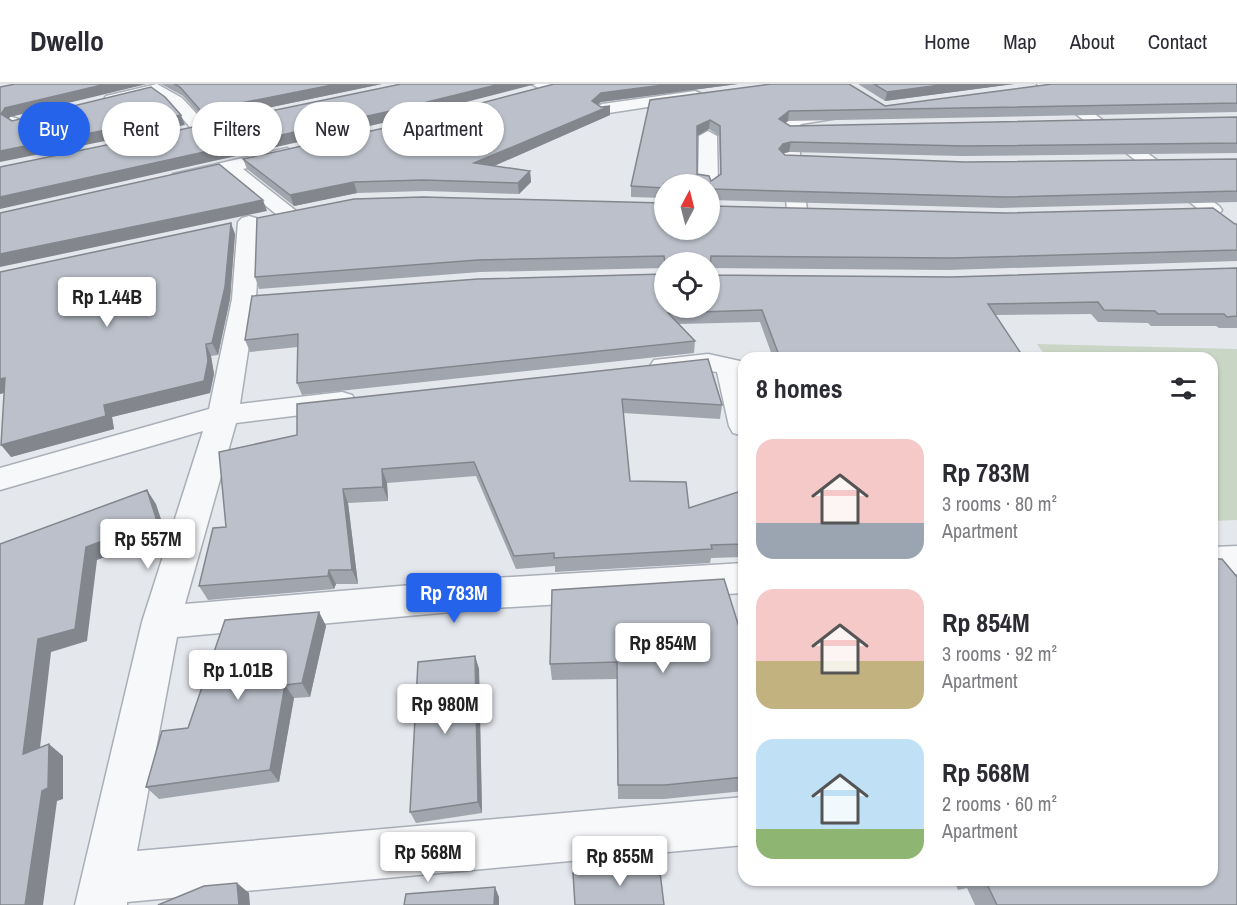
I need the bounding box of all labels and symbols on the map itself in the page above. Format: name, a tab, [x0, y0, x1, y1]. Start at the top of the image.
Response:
north arrow	[654, 174, 720, 240]
pin: Rp 1.44B	[45, 277, 169, 328]
pin: Rp 557M	[93, 519, 203, 570]
pin: Rp 783M	[399, 573, 509, 624]
pin: Rp 854M	[608, 623, 718, 674]
pin: Rp 1.01B	[176, 650, 300, 701]
pin: Rp 980M	[390, 684, 500, 735]
pin: Rp 568M	[373, 832, 483, 883]
pin: Rp 855M	[565, 836, 675, 887]

